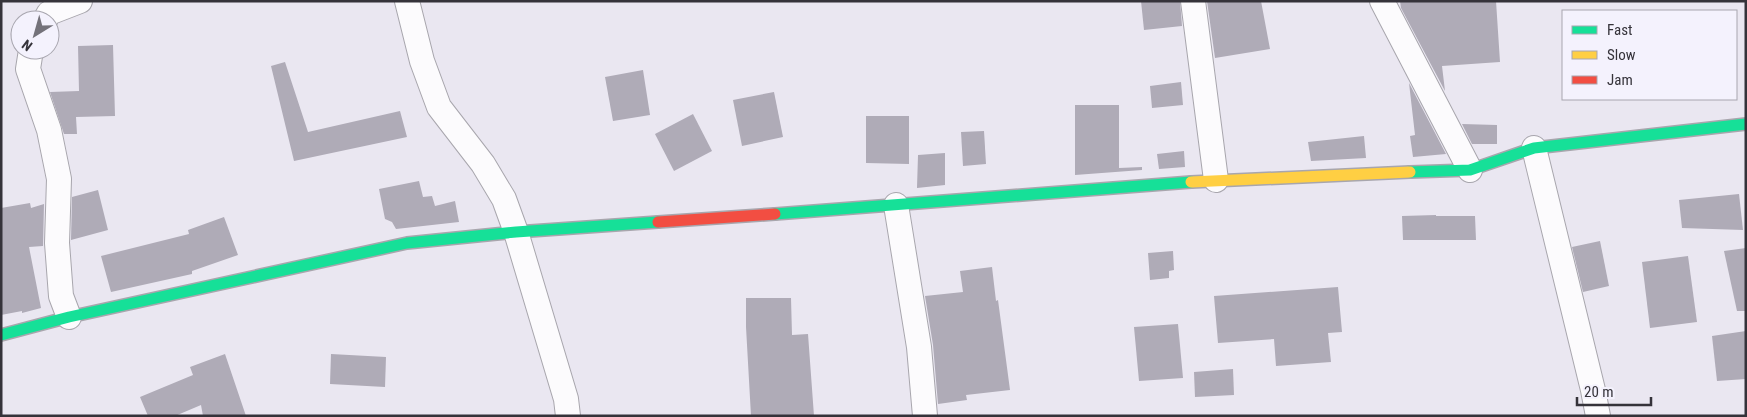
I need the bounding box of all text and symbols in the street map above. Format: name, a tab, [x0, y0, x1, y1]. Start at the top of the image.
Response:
north arrow	[10, 10, 60, 60]
legend	[1562, 10, 1737, 100]
text: Fast	[1607, 21, 1632, 39]
text: N	[19, 36, 35, 54]
text: Slow	[1607, 46, 1636, 64]
text: Jam	[1607, 71, 1633, 89]
scale bar	[1577, 374, 1651, 406]
text: 20 m	[1584, 383, 1614, 401]

